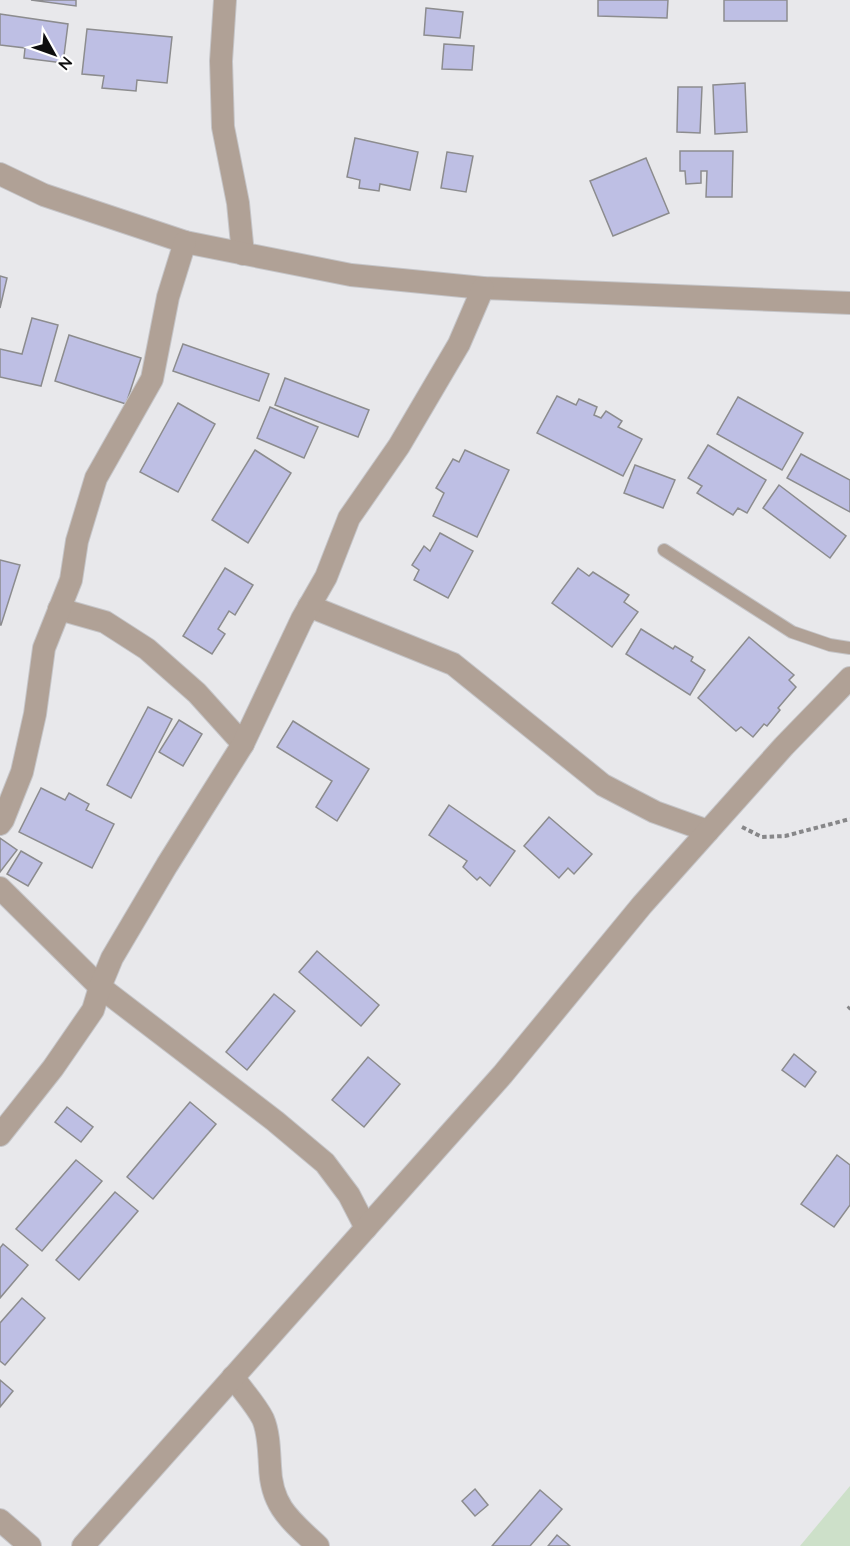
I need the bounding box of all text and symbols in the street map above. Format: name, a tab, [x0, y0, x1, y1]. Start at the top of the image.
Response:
north arrow	[24, 24, 84, 84]
text: N	[54, 53, 77, 75]

